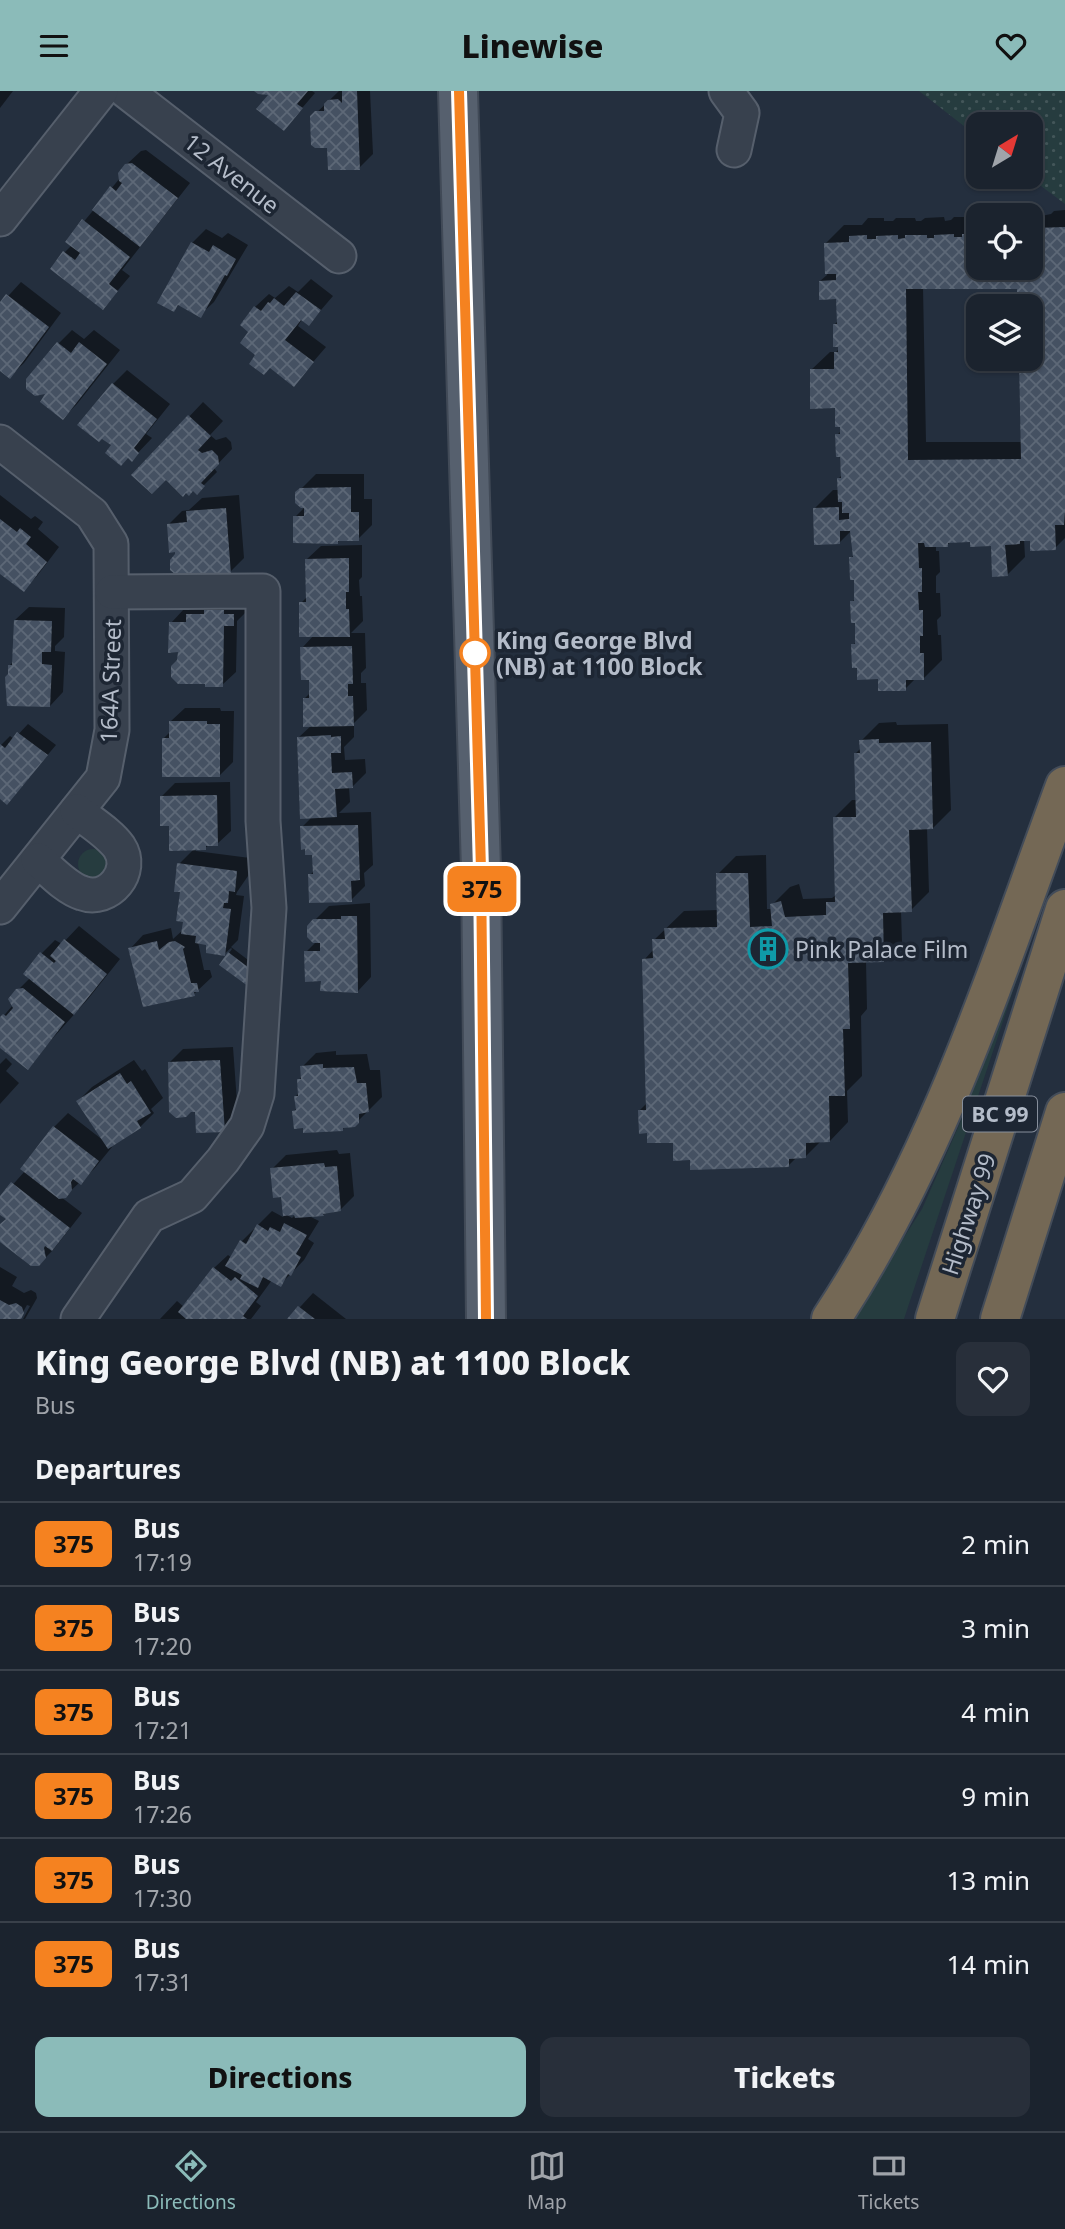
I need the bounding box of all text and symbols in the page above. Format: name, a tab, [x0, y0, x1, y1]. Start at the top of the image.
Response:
text: Linewise	[462, 24, 603, 67]
icon: menu	[35, 27, 73, 65]
icon: heart	[992, 27, 1030, 65]
north arrow	[966, 112, 1043, 189]
map controls	[966, 112, 1043, 371]
street label: 12 Avenue	[178, 126, 286, 220]
button: locate	[966, 203, 1043, 280]
button: layers	[966, 294, 1043, 371]
street label: 164A Street	[92, 618, 128, 744]
place label: King George Blvd (NB) at 1100 Block	[496, 624, 703, 682]
marker: King George Blvd (NB) at 1100 Block	[460, 638, 490, 668]
line badge: 375	[442, 866, 522, 912]
text: 375	[461, 872, 503, 905]
building icon: Pink Palace Film	[747, 928, 789, 970]
place label: Pink Palace Film	[795, 933, 968, 965]
road number: BC 99	[963, 1097, 1037, 1131]
street label: Highway 99	[933, 1149, 1003, 1279]
text: King George Blvd (NB) at 1100 Block	[35, 1340, 630, 1385]
button: heart	[956, 1342, 1030, 1416]
text: Bus	[35, 1389, 75, 1421]
text: Departures	[35, 1451, 181, 1487]
text: Bus	[133, 1510, 180, 1546]
text: 2 min	[961, 1526, 1030, 1562]
text: 375	[53, 1527, 94, 1560]
text: 17:19	[133, 1546, 192, 1578]
text: Bus	[133, 1594, 180, 1630]
text: 3 min	[961, 1610, 1030, 1646]
text: 375	[53, 1611, 94, 1644]
text: 17:20	[133, 1630, 192, 1662]
text: Bus	[133, 1678, 180, 1714]
text: 4 min	[961, 1694, 1030, 1730]
text: 375	[53, 1695, 94, 1728]
text: 17:21	[133, 1714, 192, 1746]
text: Bus	[133, 1762, 180, 1798]
text: 9 min	[961, 1778, 1030, 1814]
text: 375	[53, 1779, 94, 1812]
text: 17:26	[133, 1798, 192, 1830]
text: Bus	[133, 1846, 180, 1882]
text: 13 min	[946, 1862, 1030, 1898]
text: 375	[53, 1863, 94, 1896]
text: 17:30	[133, 1882, 192, 1914]
text: Bus	[133, 1930, 180, 1966]
text: 14 min	[946, 1946, 1030, 1982]
text: 375	[53, 1947, 94, 1980]
text: 17:31	[133, 1966, 192, 1998]
button: Directions	[35, 2037, 526, 2117]
button: Tickets	[540, 2037, 1030, 2117]
tab: Directions	[146, 2147, 236, 2215]
tab: Map	[527, 2147, 567, 2215]
tab: Tickets	[858, 2147, 919, 2215]

